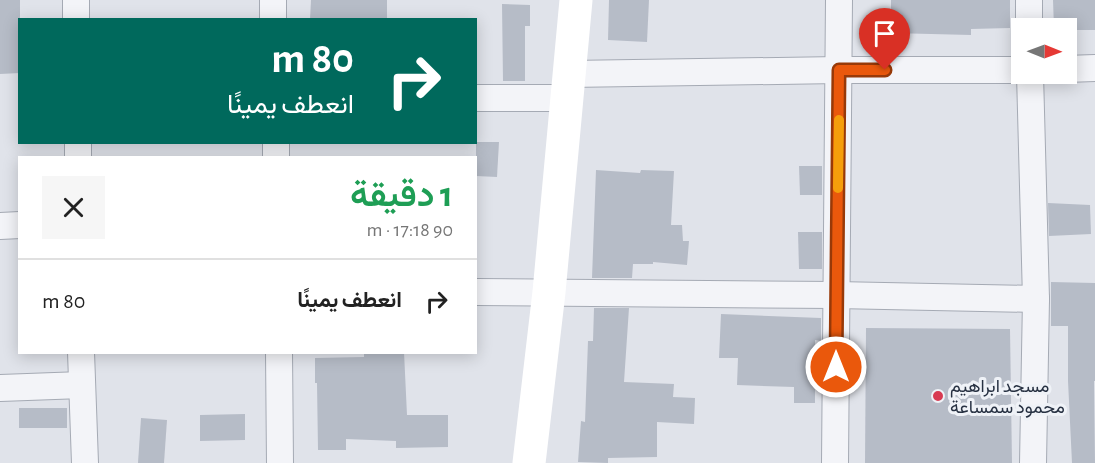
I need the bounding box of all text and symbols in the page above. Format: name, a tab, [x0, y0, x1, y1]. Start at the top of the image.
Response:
pin	[859, 8, 910, 70]
icon: arrive	[868, 17, 901, 50]
north arrow	[1011, 18, 1077, 84]
map controls	[1011, 18, 1077, 84]
text: 80 m	[271, 38, 354, 80]
icon: right	[375, 42, 453, 120]
text: انعطف يمينًا	[227, 91, 354, 118]
button: close	[42, 176, 105, 239]
text: 1 دقيقة	[350, 177, 453, 213]
text: 90 m · 17:18	[366, 220, 453, 240]
icon: right	[420, 285, 453, 318]
text: انعطف يمينًا	[297, 289, 402, 311]
text: 80 m	[42, 290, 85, 312]
position arrow	[804, 335, 868, 399]
place label: مسجد ابراهيم محمود سمساعة	[950, 378, 1065, 418]
marker: مسجد ابراهيم محمود سمساعة	[931, 389, 945, 403]

